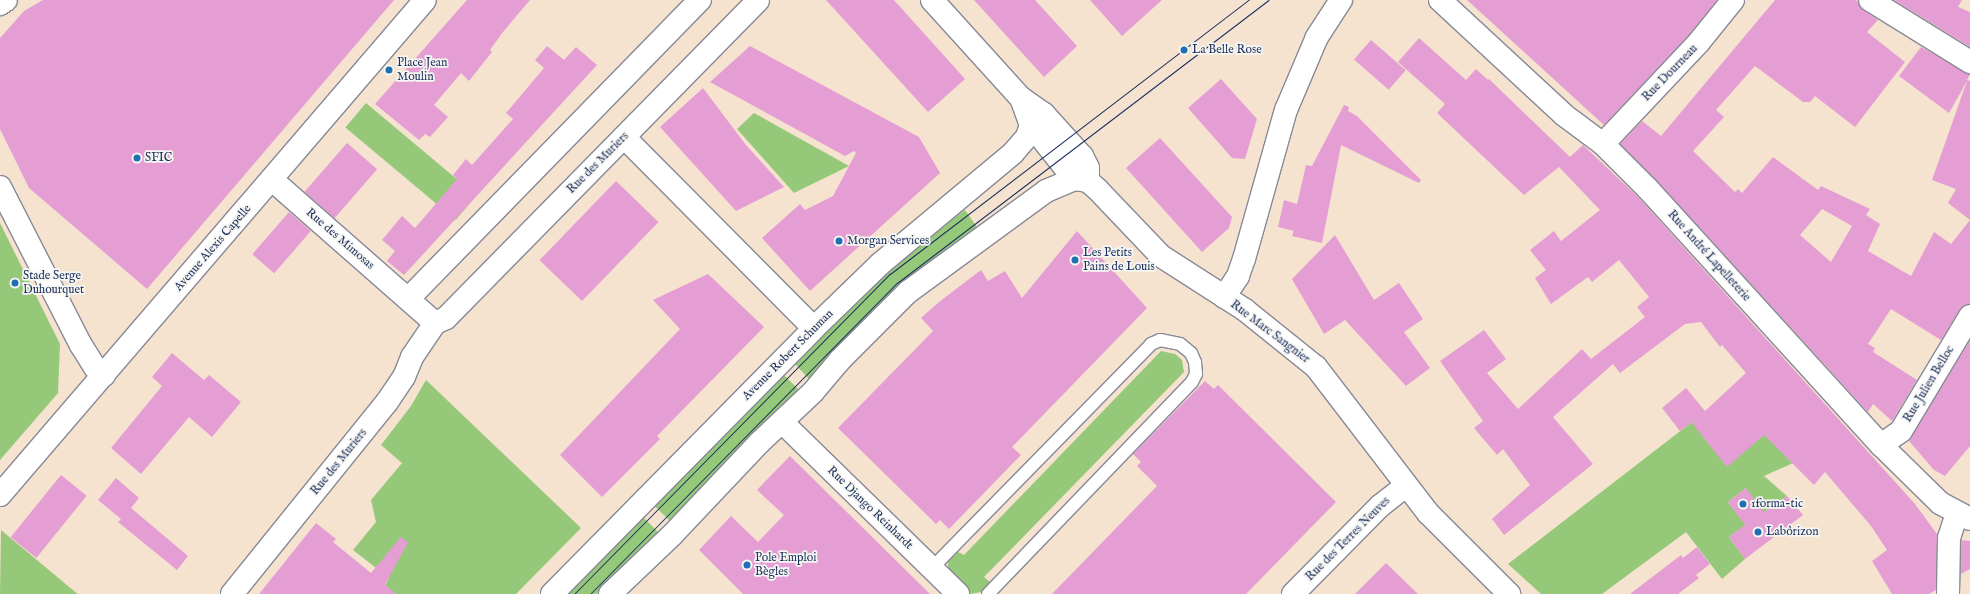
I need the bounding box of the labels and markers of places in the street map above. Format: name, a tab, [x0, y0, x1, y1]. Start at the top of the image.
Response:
place label: La Belle Rose	[1192, 43, 1262, 57]
marker: La Belle Rose	[1179, 45, 1189, 55]
place label: Place Jean Moulin	[397, 56, 447, 84]
marker: Place Jean Moulin	[384, 65, 394, 75]
place label: SFIC	[145, 151, 172, 165]
marker: SFIC	[132, 153, 142, 163]
place label: Morgan Services	[847, 234, 929, 248]
marker: Morgan Services	[834, 236, 844, 246]
place label: Les Petits Pains de Louis	[1083, 246, 1155, 274]
marker: Les Petits Pains de Louis	[1070, 255, 1080, 265]
place label: Stade Serge Duhourquet	[23, 269, 84, 297]
marker: Stade Serge Duhourquet	[10, 278, 20, 288]
place label: 1forma-tic	[1751, 497, 1803, 511]
marker: 1forma-tic	[1738, 499, 1748, 509]
place label: Labôrizon	[1766, 525, 1819, 539]
marker: Labôrizon	[1753, 527, 1763, 537]
place label: Pole Emploi Bègles	[755, 551, 816, 579]
marker: Pole Emploi Bègles	[742, 560, 752, 570]

